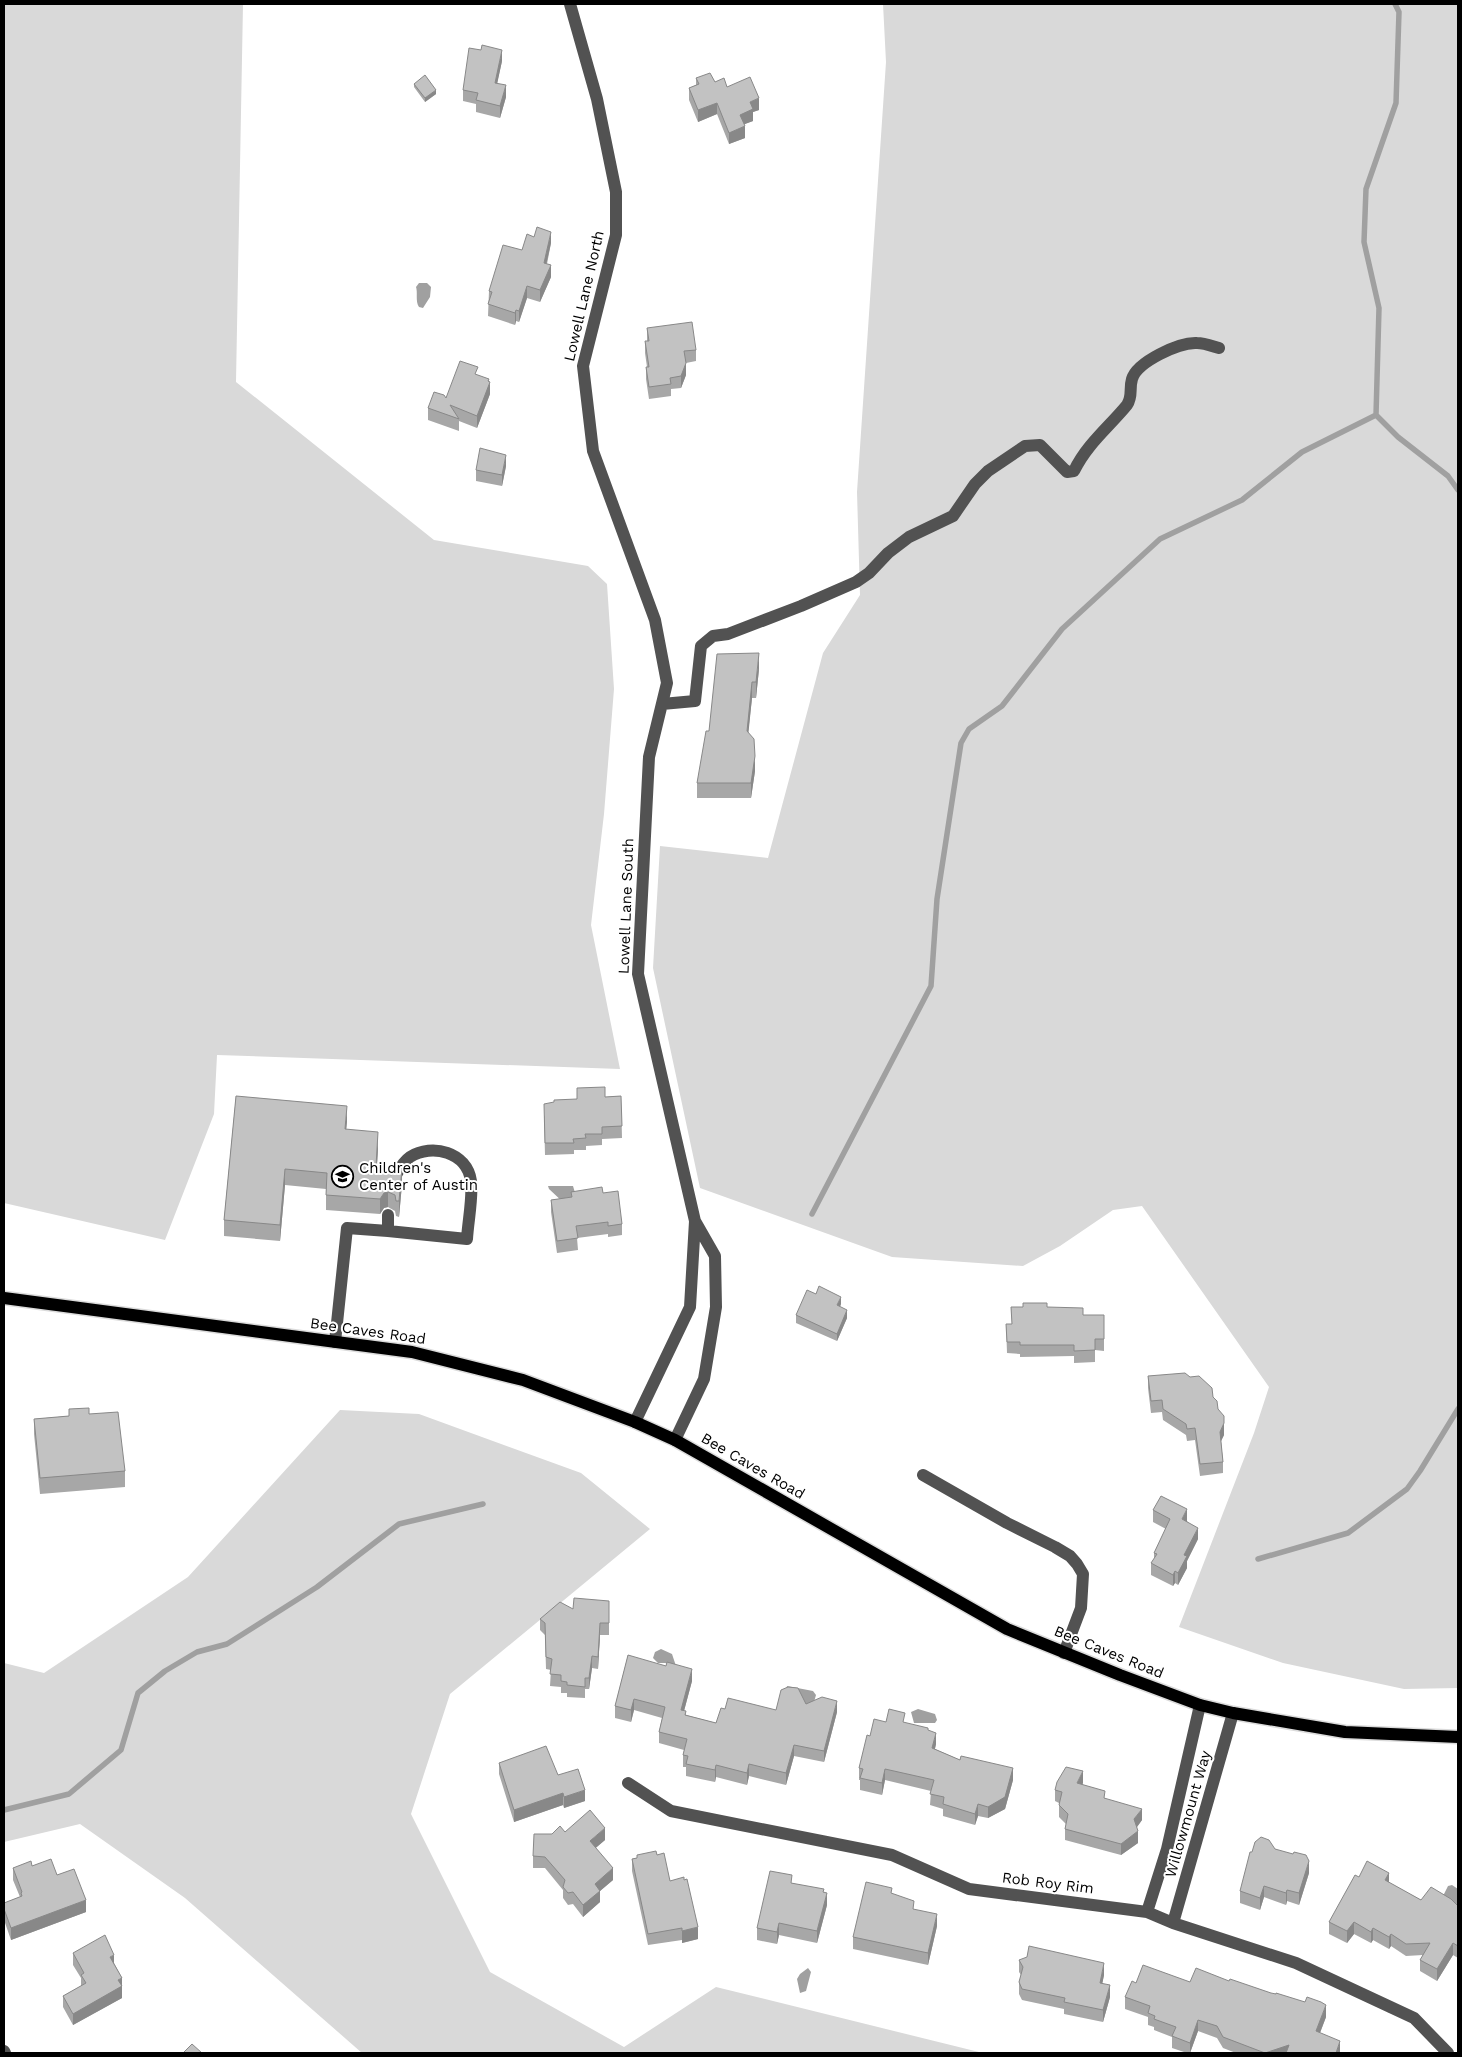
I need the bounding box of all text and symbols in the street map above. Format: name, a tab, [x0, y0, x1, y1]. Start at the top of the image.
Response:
street label: Lowell Lane North	[560, 229, 608, 363]
street label: Lowell Lane South	[615, 838, 637, 974]
place label: Children's Center of Austin	[359, 1159, 478, 1194]
school or university icon: Children's Center of Austin	[331, 1165, 355, 1189]
street label: Bee Caves Road	[309, 1314, 427, 1348]
street label: Bee Caves Road	[698, 1429, 808, 1503]
street label: Bee Caves Road	[1051, 1622, 1167, 1682]
street label: Willowmount Way	[1161, 1748, 1215, 1880]
street label: Rob Roy Rim	[1001, 1868, 1095, 1898]

